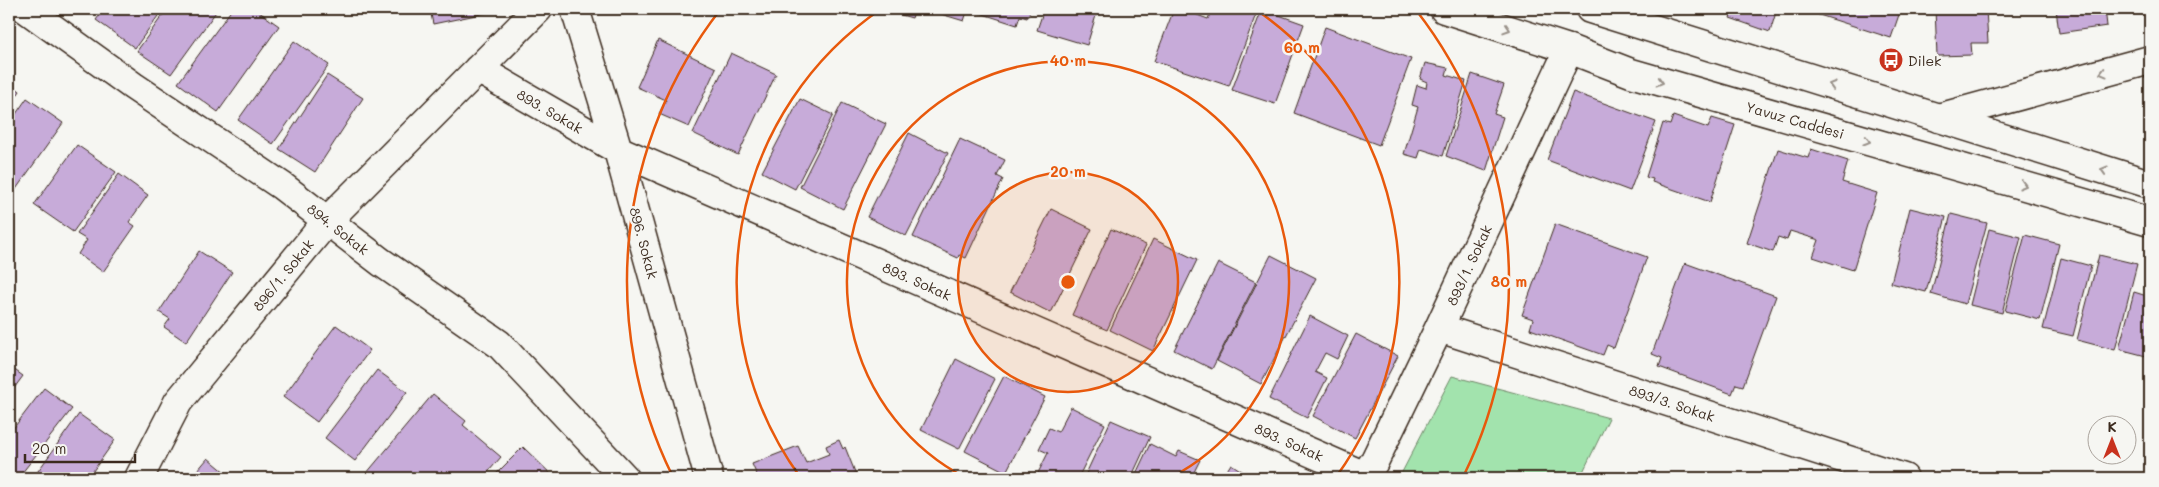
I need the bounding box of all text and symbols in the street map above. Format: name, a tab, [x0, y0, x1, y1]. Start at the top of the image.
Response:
one-way arrow	[1502, 23, 1510, 33]
text: 60 m	[1284, 37, 1320, 57]
bus stop icon: Dilek	[1878, 47, 1904, 73]
text: 40 m	[1050, 50, 1086, 70]
place label: Dilek	[1908, 51, 1942, 70]
one-way arrow	[2099, 67, 2108, 78]
one-way arrow	[1656, 76, 1664, 86]
one-way arrow	[1828, 80, 1836, 90]
street label: 893. Sokak	[513, 84, 587, 138]
street label: Yavuz Caddesi	[1744, 97, 1846, 143]
one-way arrow	[1863, 135, 1871, 145]
text: 20 m	[1050, 161, 1086, 181]
one-way arrow	[2100, 165, 2108, 175]
one-way arrow	[2019, 180, 2027, 190]
street label: 894. Sokak	[303, 199, 373, 259]
street label: 896. Sokak	[625, 205, 663, 281]
street label: 893/1. Sokak	[1442, 222, 1496, 308]
street label: 896/1. Sokak	[248, 235, 318, 315]
street label: 893. Sokak	[880, 257, 954, 305]
text: 80 m	[1491, 271, 1527, 291]
centre of rings	[1059, 273, 1077, 291]
street label: 893/3. Sokak	[1627, 380, 1717, 426]
north arrow	[2086, 414, 2136, 464]
text: K	[2107, 417, 2117, 436]
street label: 893. Sokak	[1252, 418, 1326, 466]
scale bar	[25, 432, 135, 464]
text: 20 m	[32, 438, 66, 458]

